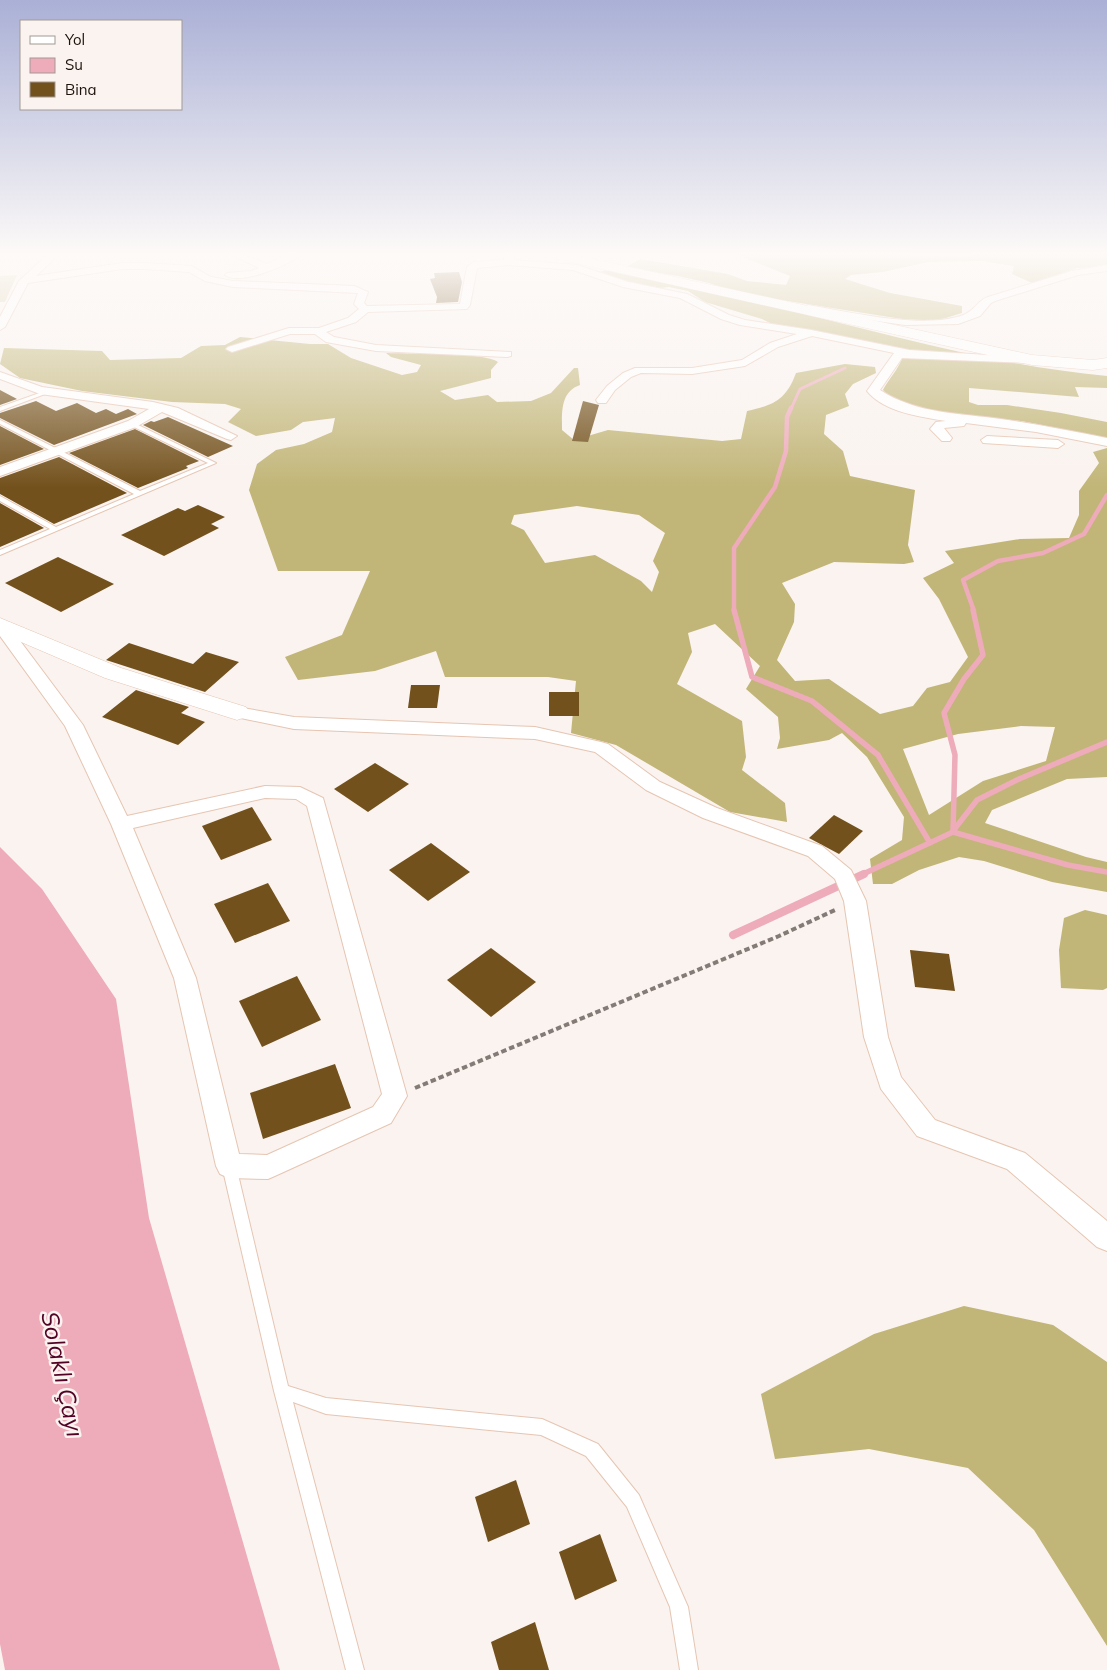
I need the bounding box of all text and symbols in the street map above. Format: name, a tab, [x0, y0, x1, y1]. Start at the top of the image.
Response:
legend	[20, 20, 182, 110]
text: Yol	[64, 30, 85, 49]
text: Su	[65, 55, 83, 74]
text: Bina	[65, 80, 97, 99]
water label: Solaklı Çayı	[35, 1308, 91, 1440]

